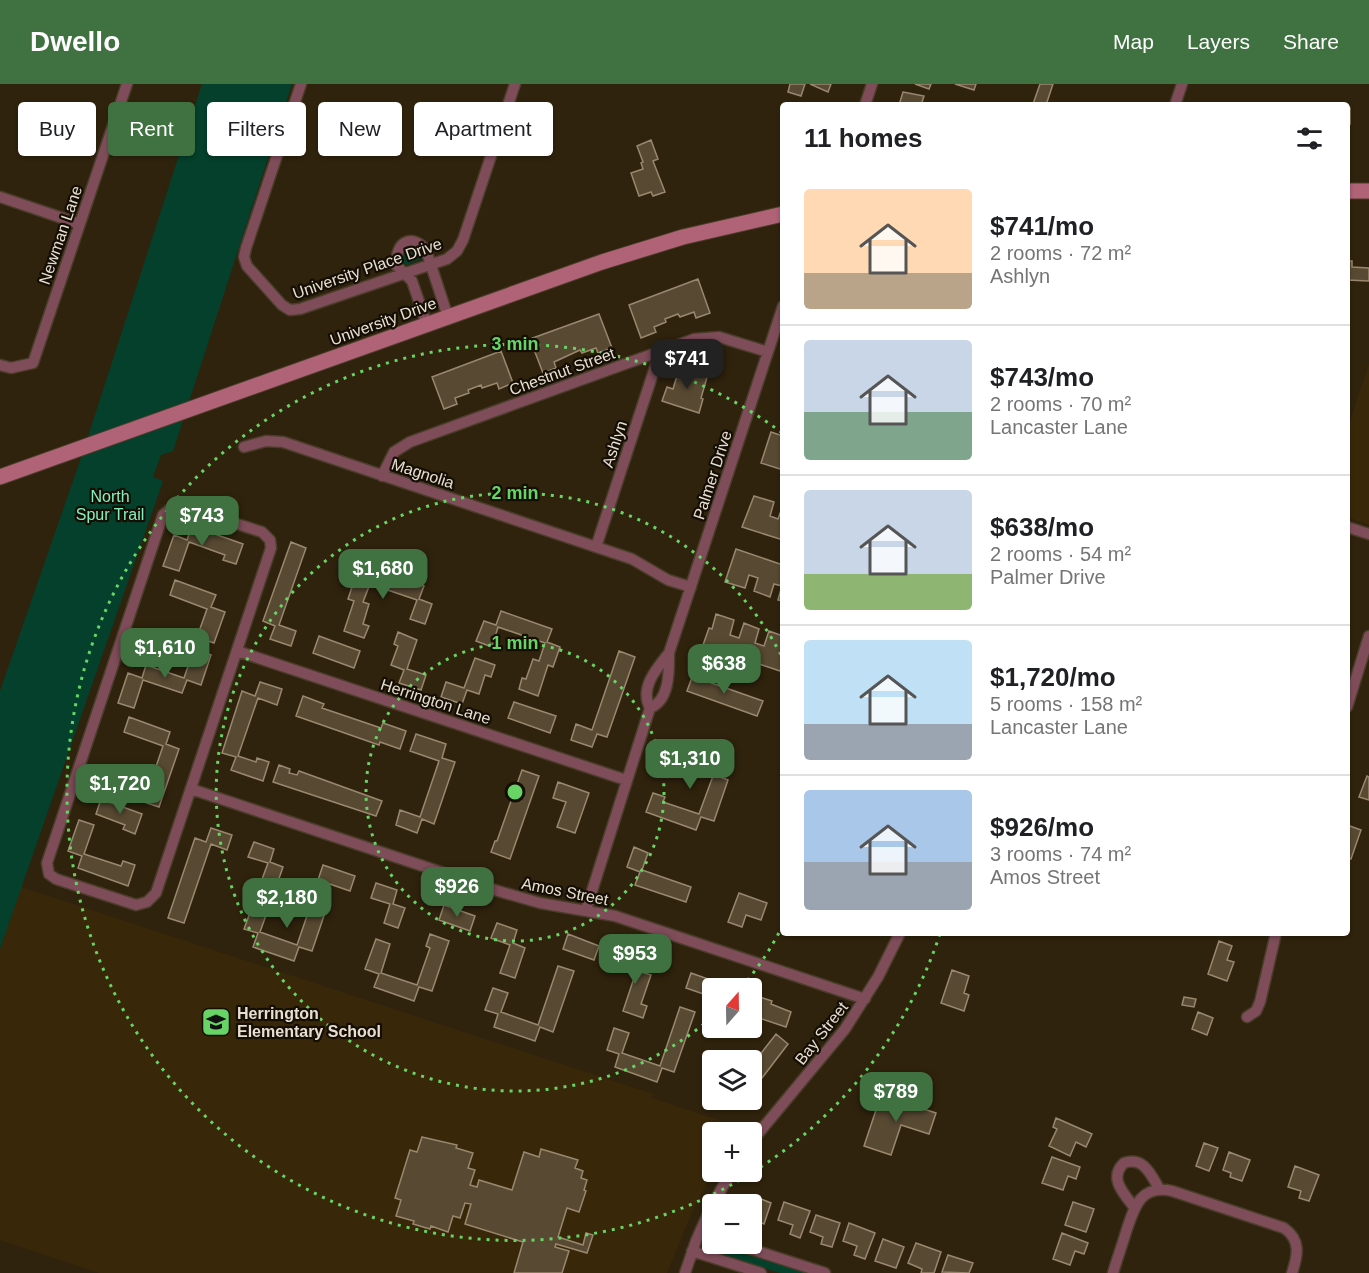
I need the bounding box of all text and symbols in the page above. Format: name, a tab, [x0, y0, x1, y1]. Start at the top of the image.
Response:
text: Dwello	[30, 26, 120, 57]
text: Map	[1113, 30, 1154, 53]
text: Layers	[1187, 30, 1250, 53]
text: Share	[1283, 30, 1339, 53]
chip: Buy	[18, 102, 96, 156]
chip: Rent	[108, 102, 195, 156]
chip: Filters	[207, 102, 306, 156]
chip: New	[318, 102, 402, 156]
chip: Apartment	[414, 102, 553, 156]
icon: filters	[1293, 122, 1326, 155]
text: 11 homes	[804, 123, 923, 153]
street label: Newman Lane	[36, 184, 85, 287]
text: $741/mo	[990, 211, 1094, 241]
icon: home	[852, 213, 924, 285]
street label: University Place Drive	[290, 235, 444, 302]
text: 2 rooms · 72 m²	[990, 242, 1131, 264]
text: Ashlyn	[990, 265, 1050, 287]
street label: University Drive	[328, 294, 439, 349]
text: 3 min	[491, 334, 539, 354]
pin: $741	[651, 339, 723, 390]
street label: Chestnut Street	[507, 344, 618, 398]
text: $741	[665, 347, 709, 369]
text: $743/mo	[990, 362, 1094, 392]
icon: home	[852, 364, 924, 436]
text: 2 rooms · 70 m²	[990, 393, 1131, 415]
text: Lancaster Lane	[990, 416, 1128, 438]
street label: Ashlyn	[599, 419, 630, 470]
street label: Palmer Drive	[690, 428, 735, 522]
street label: Magnolia	[389, 455, 456, 492]
text: 2 min	[491, 483, 539, 503]
park label: North Spur Trail	[76, 488, 144, 523]
pin: $743	[166, 496, 238, 547]
text: $743	[180, 504, 224, 526]
text: $638/mo	[990, 512, 1094, 542]
icon: home	[852, 514, 924, 586]
text: 2 rooms · 54 m²	[990, 543, 1131, 565]
pin: $1,680	[334, 549, 432, 600]
text: $1,680	[352, 557, 414, 579]
text: Palmer Drive	[990, 566, 1106, 588]
pin: $1,610	[116, 628, 214, 679]
text: 1 min	[491, 633, 539, 653]
text: $1,610	[134, 636, 196, 658]
pin: $638	[688, 644, 760, 695]
text: $638	[702, 652, 746, 674]
text: $1,720/mo	[990, 662, 1116, 692]
icon: home	[852, 664, 924, 736]
street label: Herrington Lane	[379, 676, 493, 727]
text: 5 rooms · 158 m²	[990, 693, 1142, 715]
text: Lancaster Lane	[990, 716, 1128, 738]
pin: $1,310	[641, 739, 739, 790]
text: $1,310	[659, 747, 721, 769]
pin: $1,720	[71, 764, 169, 815]
text: $1,720	[89, 772, 151, 794]
centre of rings	[505, 782, 525, 802]
text: $926/mo	[990, 812, 1094, 842]
icon: home	[852, 814, 924, 886]
text: 3 rooms · 74 m²	[990, 843, 1131, 865]
text: Amos Street	[990, 866, 1100, 888]
pin: $926	[421, 867, 493, 918]
text: $926	[435, 875, 479, 897]
street label: Amos Street	[520, 875, 610, 908]
pin: $2,180	[238, 878, 336, 929]
text: $2,180	[256, 886, 318, 908]
pin: $953	[599, 934, 671, 985]
text: $953	[613, 942, 657, 964]
north arrow	[702, 978, 762, 1038]
map controls	[702, 978, 762, 1254]
street label: Bay Street	[792, 998, 851, 1068]
place label: Herrington Elementary School	[237, 1005, 381, 1040]
school or university icon: Herrington Elementary School	[200, 1006, 232, 1038]
button: layers	[702, 1050, 762, 1110]
pin: $789	[860, 1072, 932, 1123]
text: $789	[874, 1080, 918, 1102]
button: +	[702, 1122, 762, 1182]
button: −	[702, 1194, 762, 1254]

